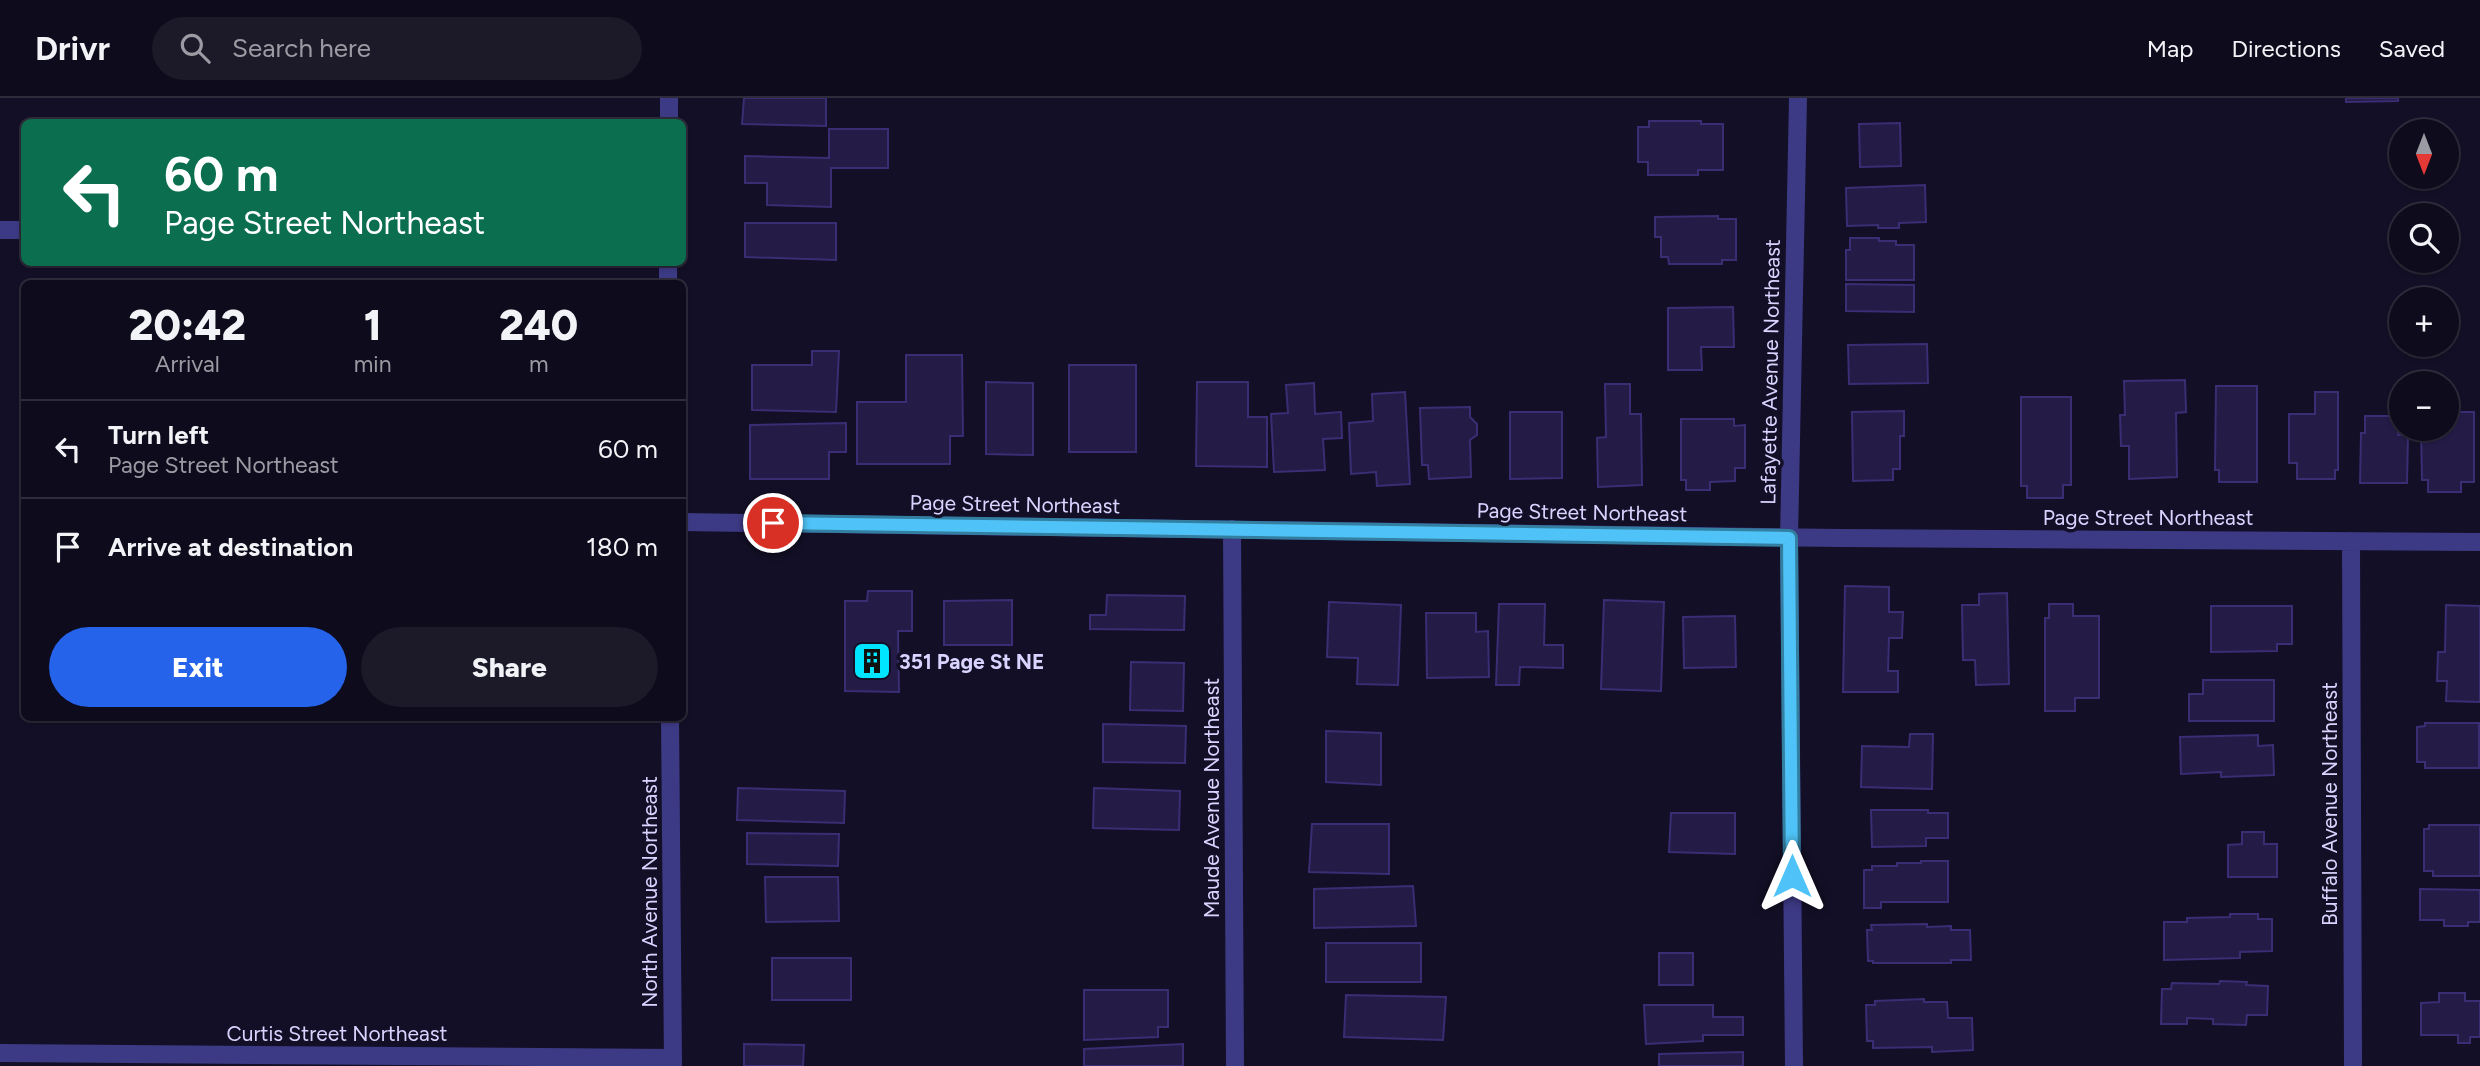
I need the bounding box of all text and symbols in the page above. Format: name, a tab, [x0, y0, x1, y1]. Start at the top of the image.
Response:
search box	[152, 17, 642, 80]
text: Drivr	[35, 29, 110, 68]
icon: search	[176, 29, 214, 67]
text: Search here	[232, 32, 371, 64]
text: Map	[2147, 34, 2193, 63]
text: Directions	[2231, 34, 2341, 63]
text: Saved	[2379, 34, 2445, 63]
north arrow	[2389, 119, 2459, 189]
map controls	[2389, 119, 2459, 441]
text: 60 m	[164, 144, 279, 203]
icon: left	[49, 147, 140, 238]
button: search	[2389, 203, 2459, 273]
text: Page Street Northeast	[164, 204, 485, 242]
street label: Lafayette Avenue Northeast	[1755, 239, 1785, 505]
button: +	[2389, 287, 2459, 357]
text: 20:42	[129, 300, 246, 351]
text: 1	[364, 300, 382, 351]
text: 240	[499, 300, 578, 351]
text: Arrival	[155, 350, 220, 378]
text: min	[354, 350, 392, 378]
text: m	[529, 350, 549, 378]
button: −	[2389, 371, 2459, 441]
text: Turn left	[108, 419, 209, 451]
icon: left	[49, 430, 87, 468]
text: 60 m	[598, 433, 658, 465]
text: Page Street Northeast	[108, 451, 339, 479]
street label: Page Street Northeast	[909, 490, 1121, 518]
pin	[743, 493, 803, 553]
street label: Page Street Northeast	[1476, 498, 1688, 526]
icon: arrive	[754, 504, 792, 542]
street label: Page Street Northeast	[2043, 505, 2253, 530]
icon: arrive	[49, 528, 87, 566]
text: Arrive at destination	[108, 531, 353, 563]
text: 180 m	[586, 531, 658, 563]
button: Exit	[49, 627, 347, 707]
button: Share	[361, 627, 658, 707]
building icon: 351 Page St NE	[851, 640, 893, 682]
place label: 351 Page St NE	[899, 649, 1044, 674]
street label: Maude Avenue Northeast	[1199, 678, 1224, 918]
street label: Buffalo Avenue Northeast	[2317, 682, 2342, 926]
street label: North Avenue Northeast	[637, 776, 662, 1008]
position arrow	[1755, 839, 1829, 913]
street label: Curtis Street Northeast	[227, 1021, 447, 1046]

